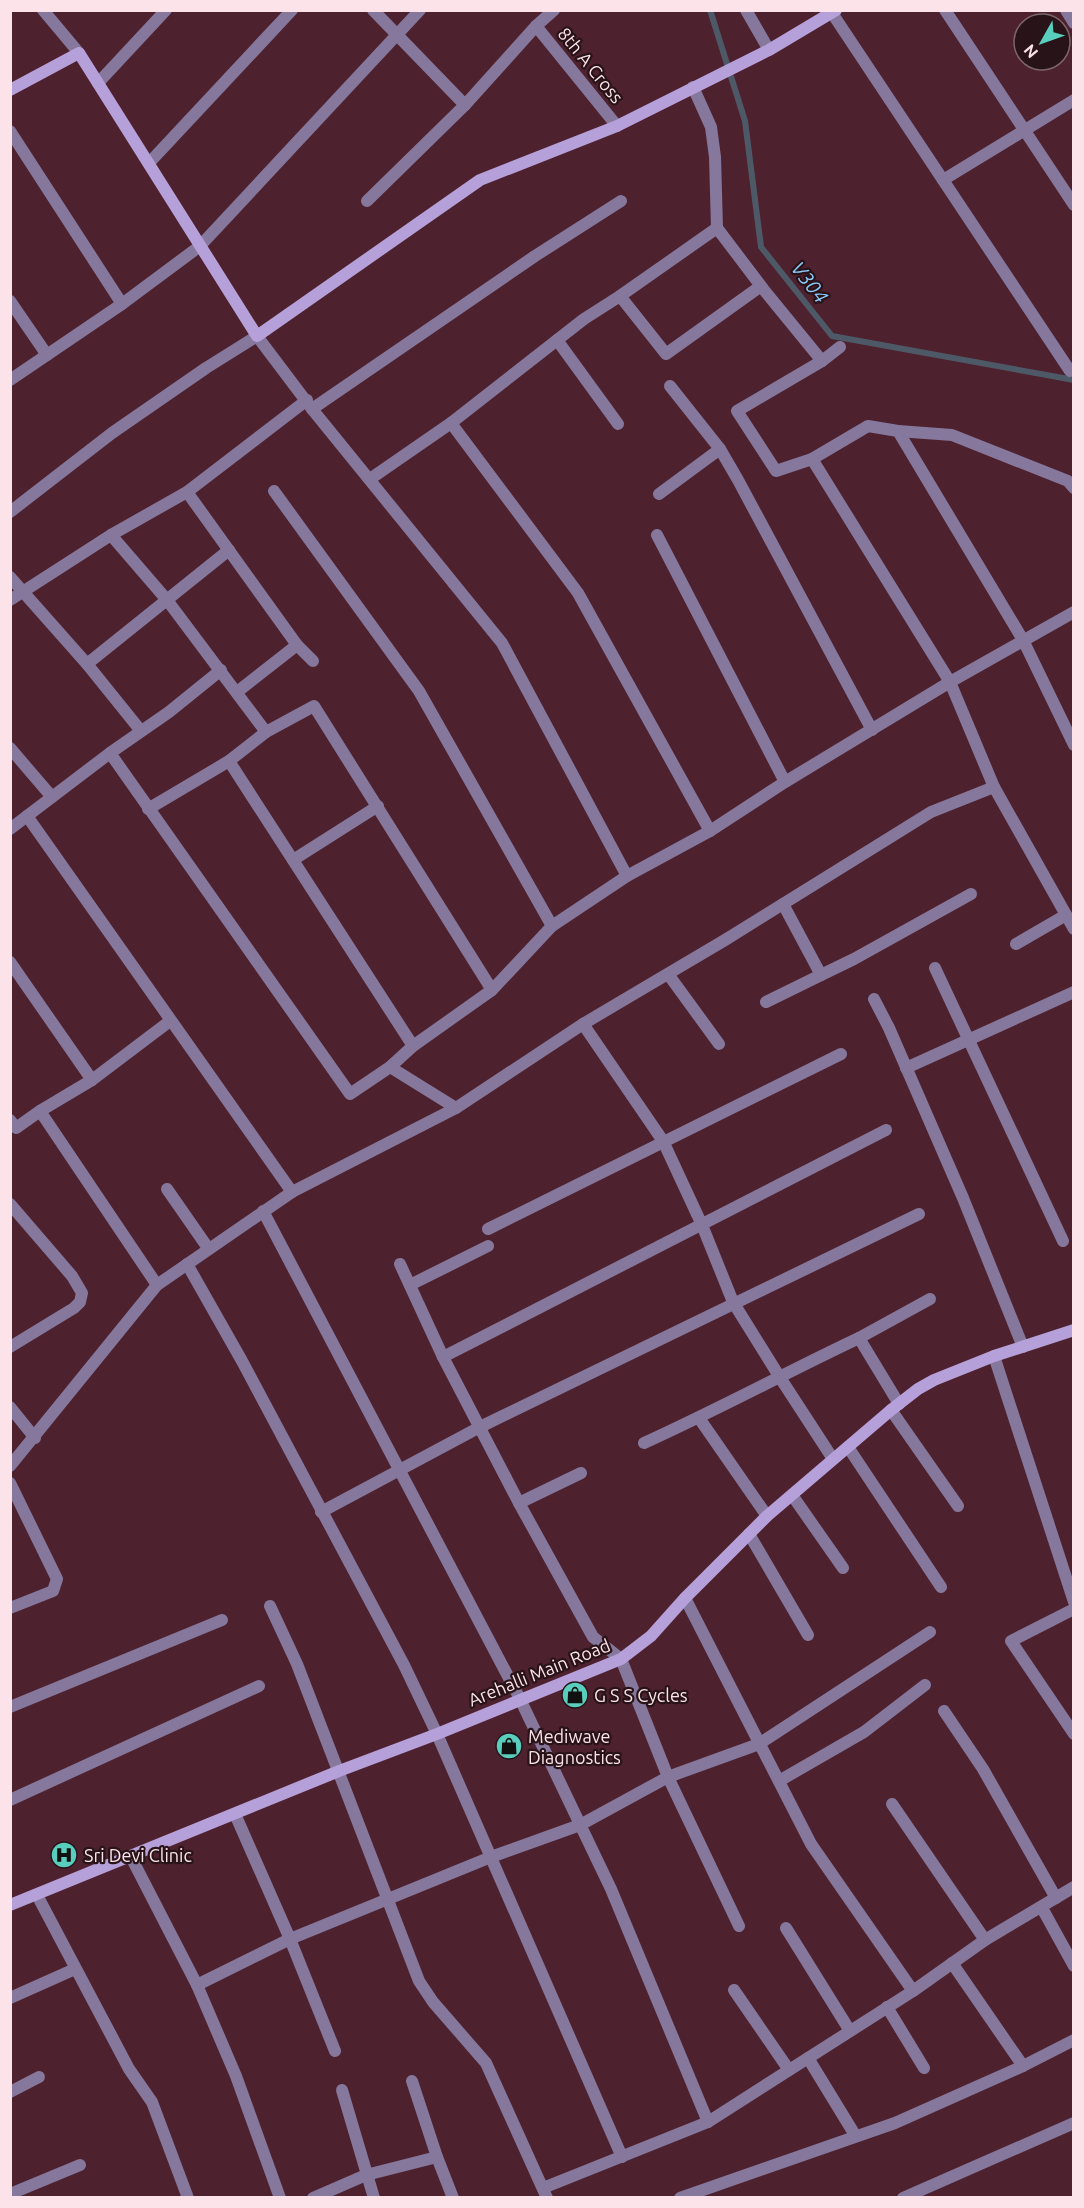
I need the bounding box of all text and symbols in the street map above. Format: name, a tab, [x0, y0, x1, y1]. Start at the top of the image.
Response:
north arrow	[1012, 12, 1072, 72]
street label: 8th A Cross	[554, 23, 628, 107]
text: N	[1020, 41, 1041, 62]
water label: V304	[787, 257, 833, 307]
street label: Arehalli Main Road	[465, 1634, 613, 1710]
shop icon: G S S Cycles	[560, 1680, 590, 1710]
place label: G S S Cycles	[594, 1685, 688, 1705]
place label: Mediwave Diagnostics	[528, 1726, 621, 1767]
shop icon: Mediwave Diagnostics	[494, 1731, 524, 1761]
hospital icon: Sri Devi Clinic	[49, 1840, 79, 1870]
place label: Sri Devi Clinic	[84, 1845, 192, 1865]

